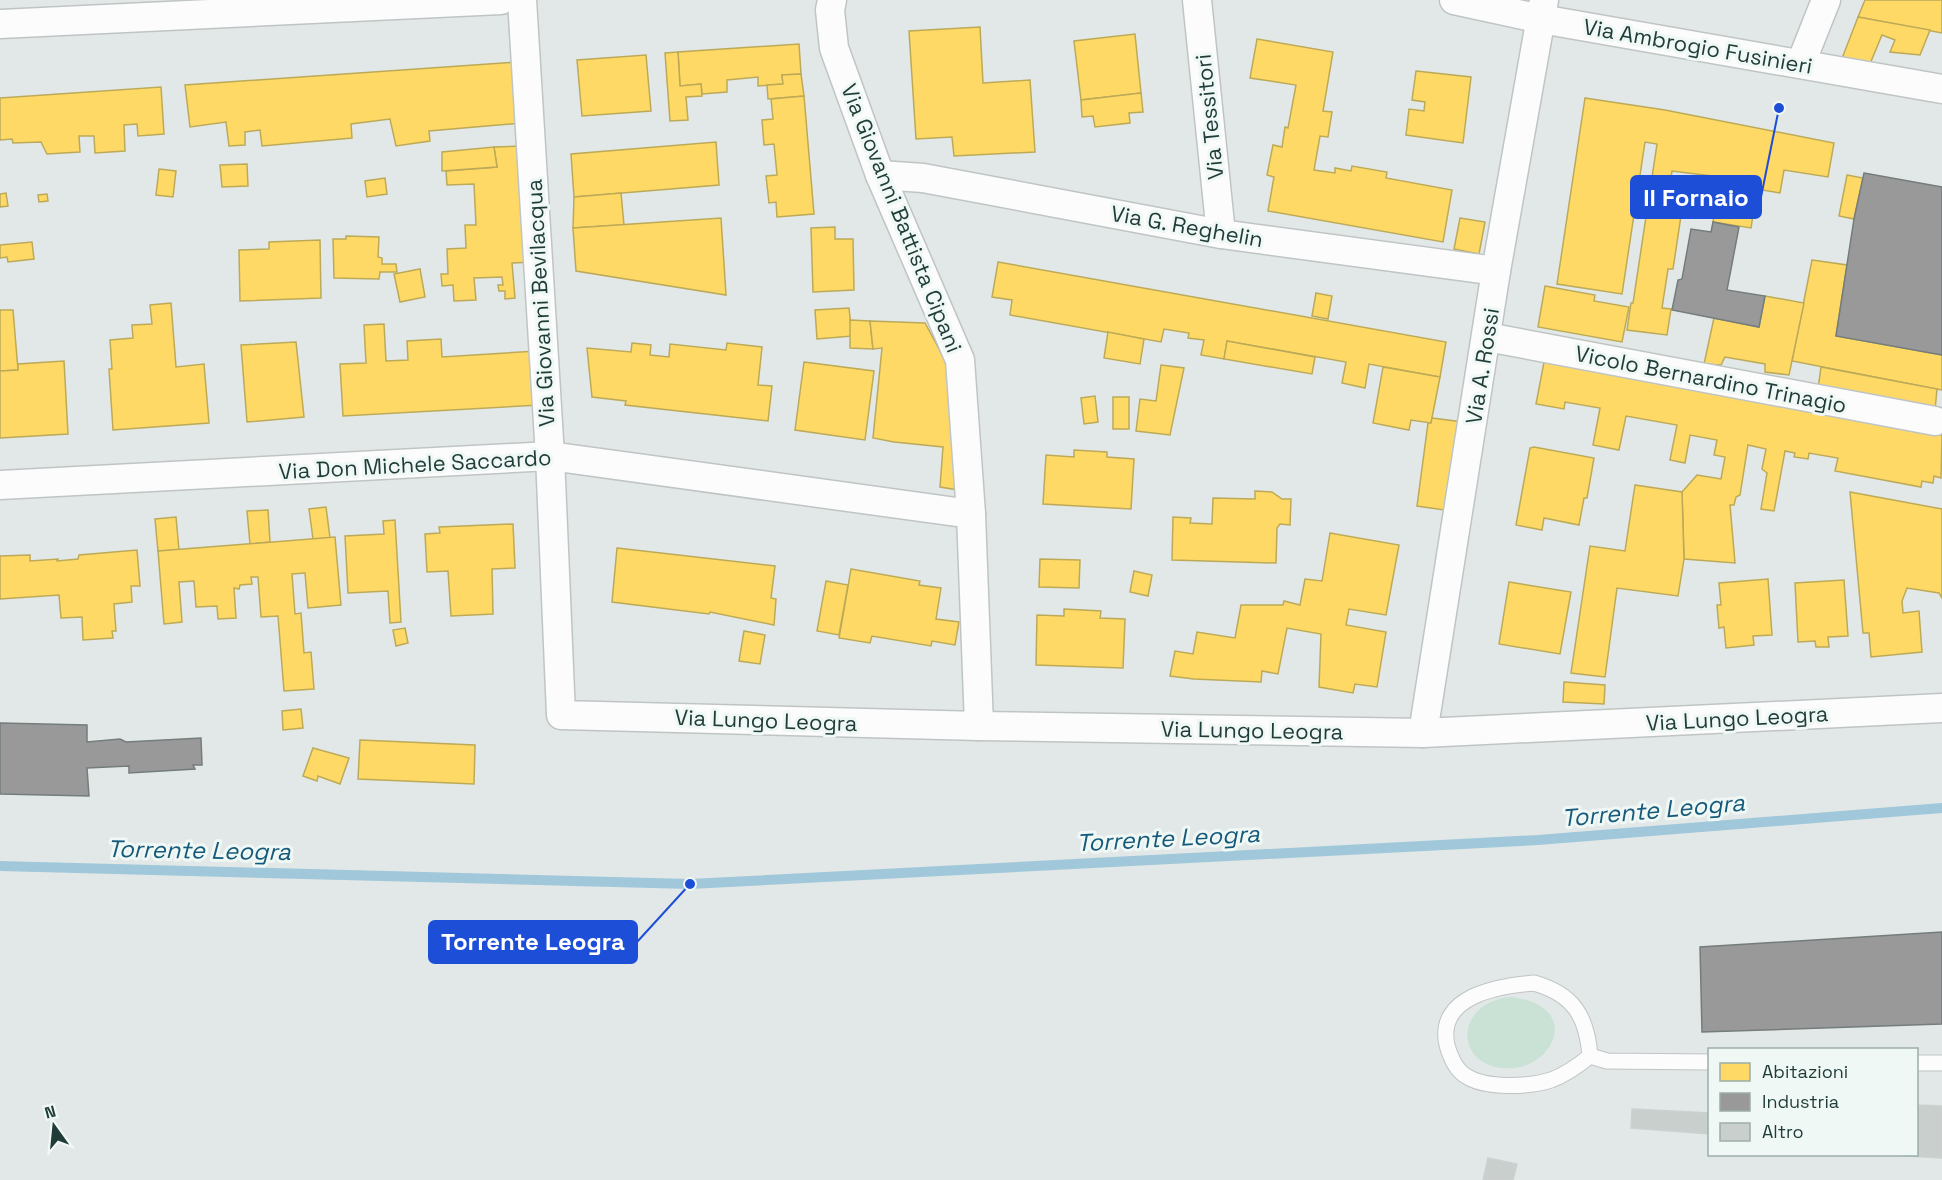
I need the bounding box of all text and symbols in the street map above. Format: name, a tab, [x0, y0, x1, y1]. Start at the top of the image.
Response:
street label: Via Ambrogio Fusinieri	[1581, 12, 1815, 80]
street label: Via Tessitori	[1188, 53, 1230, 181]
street label: Via Giovanni Battista Cipani	[835, 80, 969, 356]
callout: Il Fornaio	[1631, 176, 1761, 218]
street label: Via Giovanni Bevilacqua	[520, 178, 560, 428]
text: Il Fornaio	[1643, 182, 1749, 213]
street label: Via G. Reghelin	[1109, 199, 1265, 253]
street label: Via A. Rossi	[1459, 306, 1505, 426]
street label: Vicolo Bernardino Trinagio	[1573, 339, 1849, 419]
street label: Via Don Michele Saccardo	[278, 443, 552, 485]
street label: Via Lungo Leogra	[1645, 699, 1829, 737]
street label: Via Lungo Leogra	[674, 703, 858, 737]
street label: Via Lungo Leogra	[1160, 714, 1344, 746]
water label: Torrente Leogra	[1560, 787, 1746, 833]
water label: Torrente Leogra	[1075, 818, 1261, 858]
water label: Torrente Leogra	[107, 833, 291, 867]
callout: Torrente Leogra	[429, 921, 637, 963]
text: Torrente Leogra	[441, 926, 625, 957]
legend	[1708, 1048, 1918, 1156]
text: Abitazioni	[1762, 1060, 1848, 1083]
text: Industria	[1762, 1090, 1839, 1113]
north arrow	[24, 1096, 84, 1156]
text: N	[42, 1100, 58, 1124]
text: Altro	[1762, 1120, 1804, 1143]

